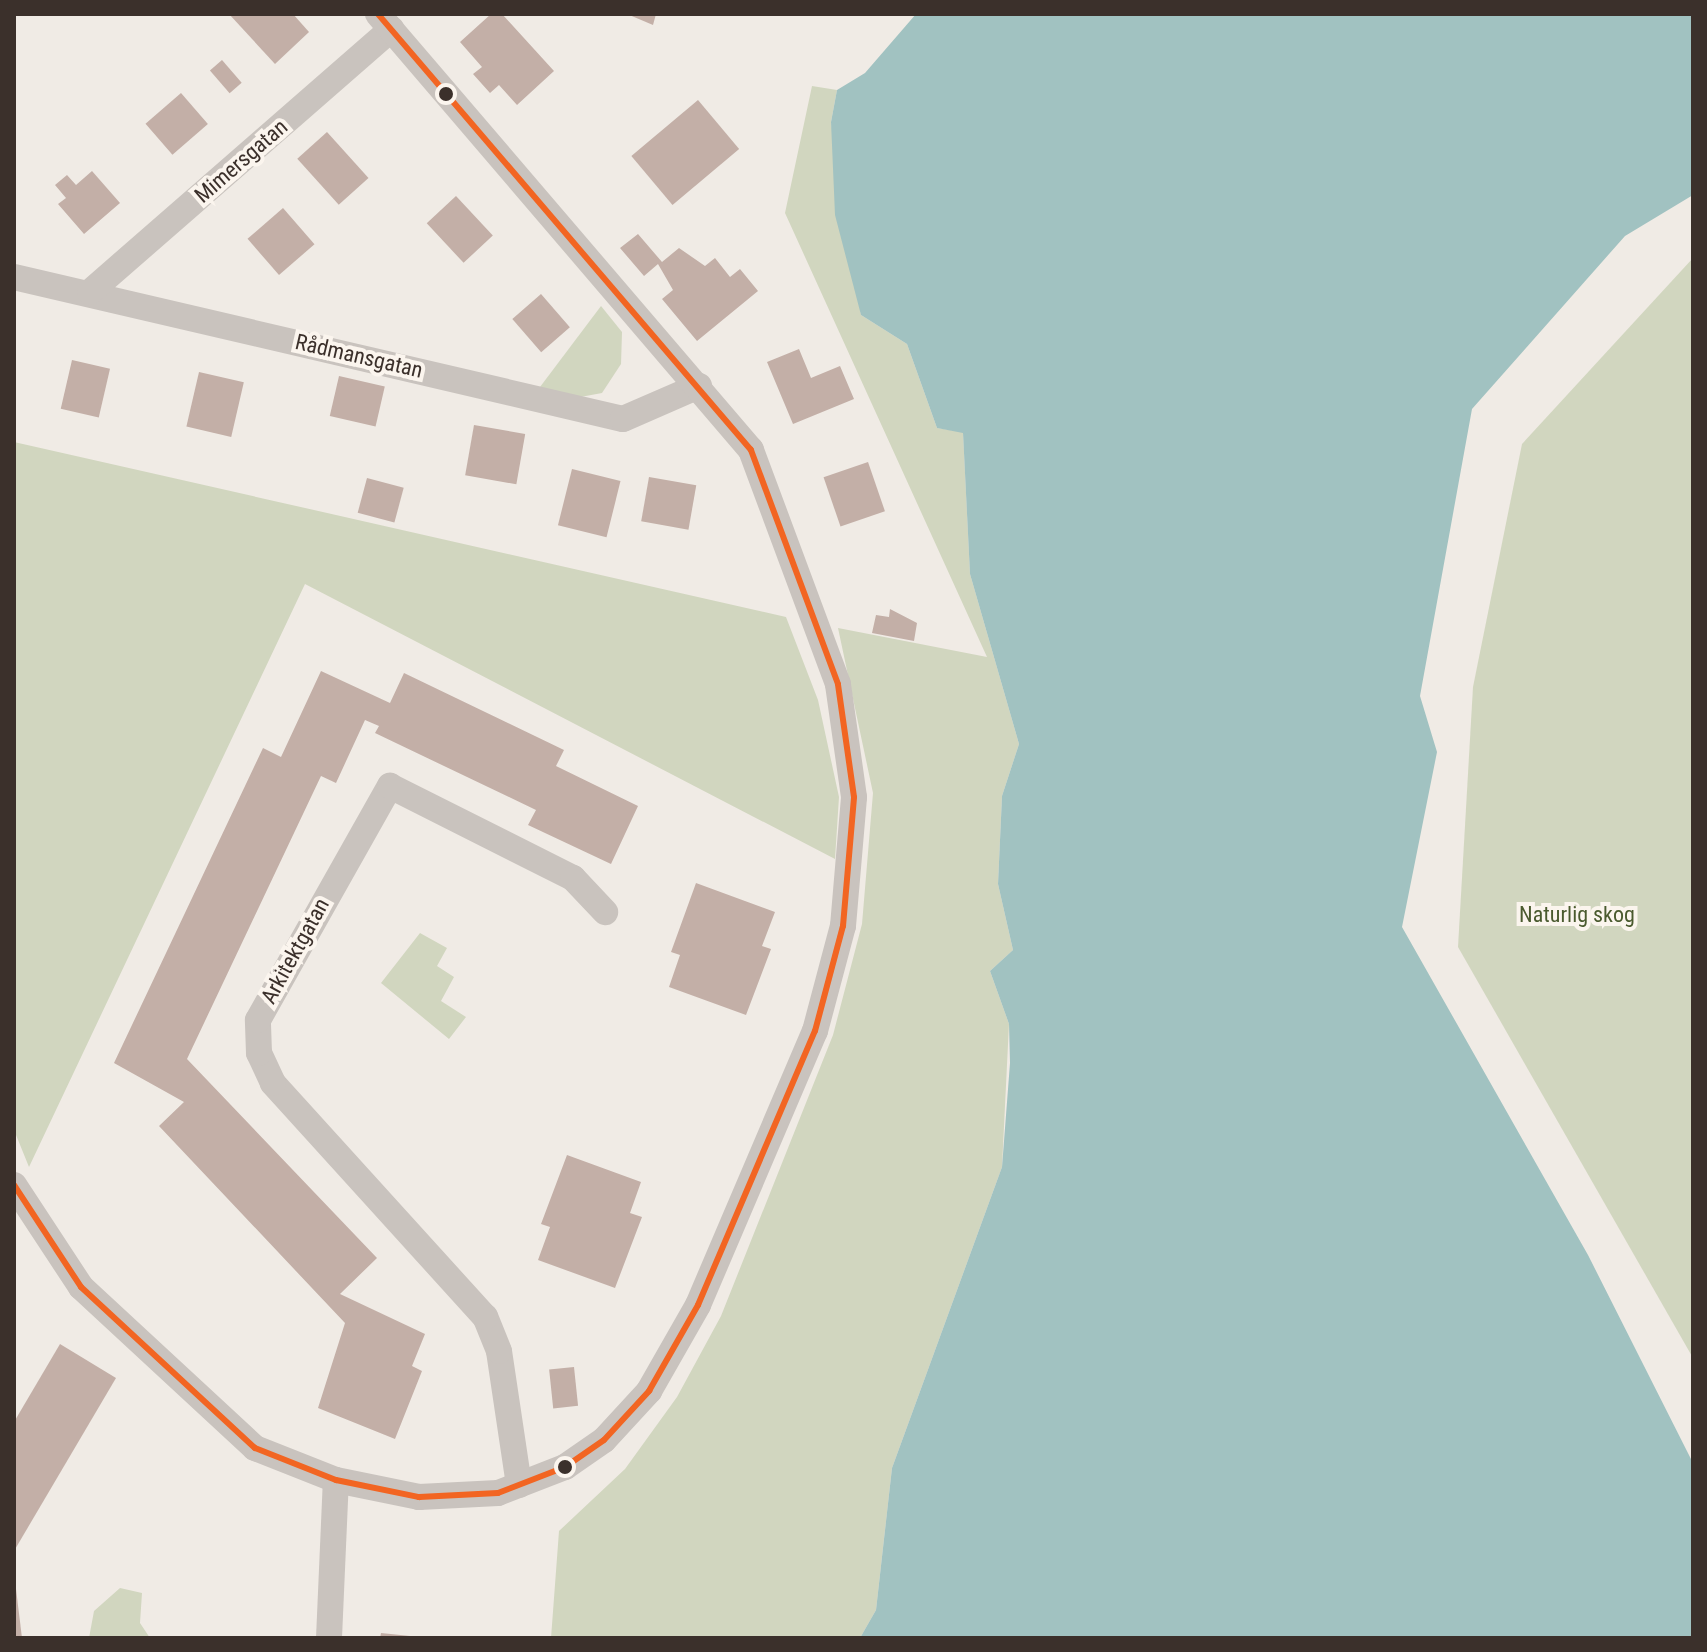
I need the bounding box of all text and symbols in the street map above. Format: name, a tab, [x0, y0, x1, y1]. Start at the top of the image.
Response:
unlabelled marker	[438, 86, 454, 102]
street label: Mimersgatan	[189, 114, 293, 208]
street label: Rådmansgatan	[293, 329, 425, 383]
street label: Arkitektgatan	[255, 894, 335, 1008]
park label: Naturlig skog	[1519, 902, 1635, 928]
unlabelled marker	[557, 1459, 573, 1475]

